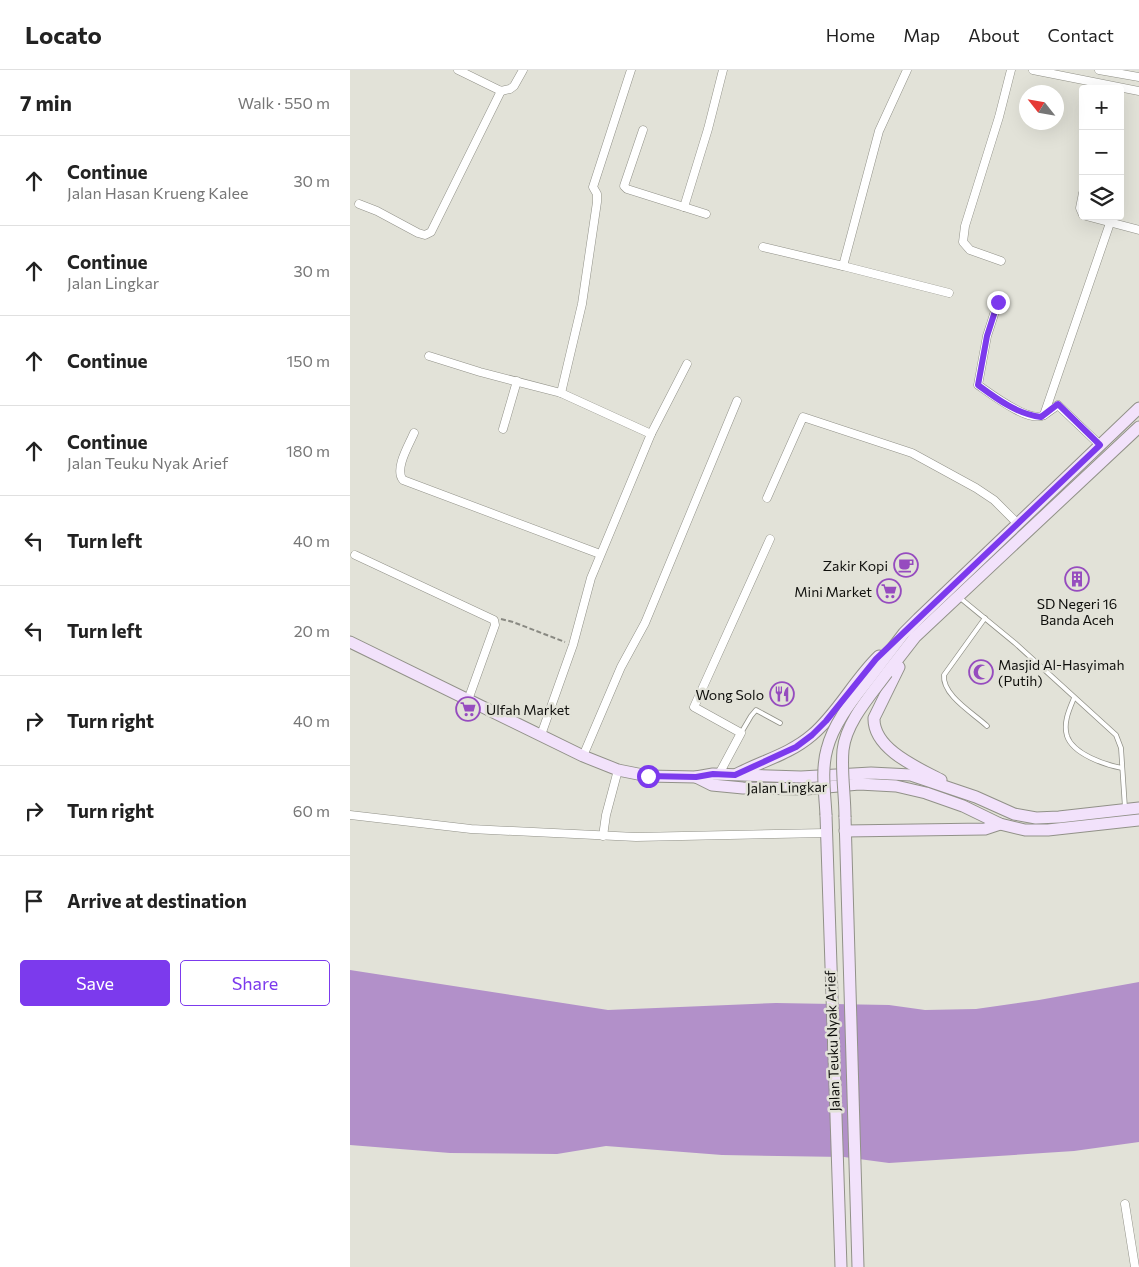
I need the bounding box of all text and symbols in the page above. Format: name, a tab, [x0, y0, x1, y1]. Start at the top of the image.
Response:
text: Locato	[25, 20, 102, 49]
text: Home	[826, 24, 875, 46]
text: Map	[903, 24, 940, 46]
text: About	[968, 24, 1020, 46]
text: Contact	[1048, 24, 1114, 46]
north arrow	[1019, 85, 1064, 130]
map controls	[1079, 85, 1124, 220]
button: +	[1079, 85, 1124, 130]
text: 7 min	[20, 90, 72, 115]
text: Walk · 550 m	[238, 93, 330, 112]
button: −	[1079, 130, 1124, 175]
text: Continue	[67, 160, 147, 183]
icon: ahead	[20, 167, 48, 195]
text: 30 m	[293, 171, 330, 190]
button: layers	[1079, 175, 1124, 220]
text: Jalan Hasan Krueng Kalee	[67, 183, 248, 202]
text: Continue	[67, 250, 147, 273]
icon: ahead	[20, 257, 48, 285]
text: 30 m	[293, 261, 330, 280]
text: Jalan Lingkar	[67, 273, 159, 292]
route end	[987, 291, 1010, 314]
icon: ahead	[20, 347, 48, 375]
text: Continue	[67, 349, 147, 372]
text: 150 m	[287, 351, 330, 370]
text: Continue	[67, 430, 147, 453]
icon: ahead	[20, 437, 48, 465]
text: 180 m	[286, 441, 330, 460]
text: Jalan Teuku Nyak Arief	[67, 453, 228, 472]
icon: left	[20, 527, 48, 555]
text: Turn left	[67, 529, 142, 552]
text: 40 m	[293, 531, 330, 550]
cafe icon: Zakir Kopi	[893, 552, 919, 578]
place label: Zakir Kopi	[823, 557, 888, 574]
building icon: SD Negeri 16 Banda Aceh	[1064, 566, 1090, 592]
supermarket icon: Mini Market	[876, 578, 902, 604]
place label: Mini Market	[794, 583, 872, 600]
place label: SD Negeri 16 Banda Aceh	[1037, 595, 1117, 628]
icon: left	[20, 617, 48, 645]
text: Turn left	[67, 619, 142, 642]
text: 20 m	[294, 621, 330, 640]
place label: Masjid Al-Hasyimah (Putih)	[998, 656, 1124, 689]
mosque icon: Masjid Al-Hasyimah (Putih)	[968, 659, 994, 685]
restaurant icon: Wong Solo	[769, 681, 795, 707]
place label: Wong Solo	[696, 686, 764, 703]
supermarket icon: Ulfah Market	[455, 696, 481, 722]
place label: Ulfah Market	[486, 701, 570, 718]
icon: right	[20, 707, 48, 735]
text: Turn right	[67, 709, 154, 732]
text: 40 m	[293, 711, 330, 730]
route start	[637, 765, 660, 788]
street label: Jalan Lingkar	[747, 778, 828, 796]
icon: right	[20, 797, 48, 825]
text: Turn right	[67, 799, 154, 822]
text: 60 m	[293, 801, 330, 820]
icon: arrive	[20, 887, 48, 915]
text: Arrive at destination	[67, 889, 247, 912]
button: Save	[20, 960, 170, 1006]
button: Share	[180, 960, 330, 1006]
street label: Jalan Teuku Nyak Arief	[821, 970, 843, 1112]

